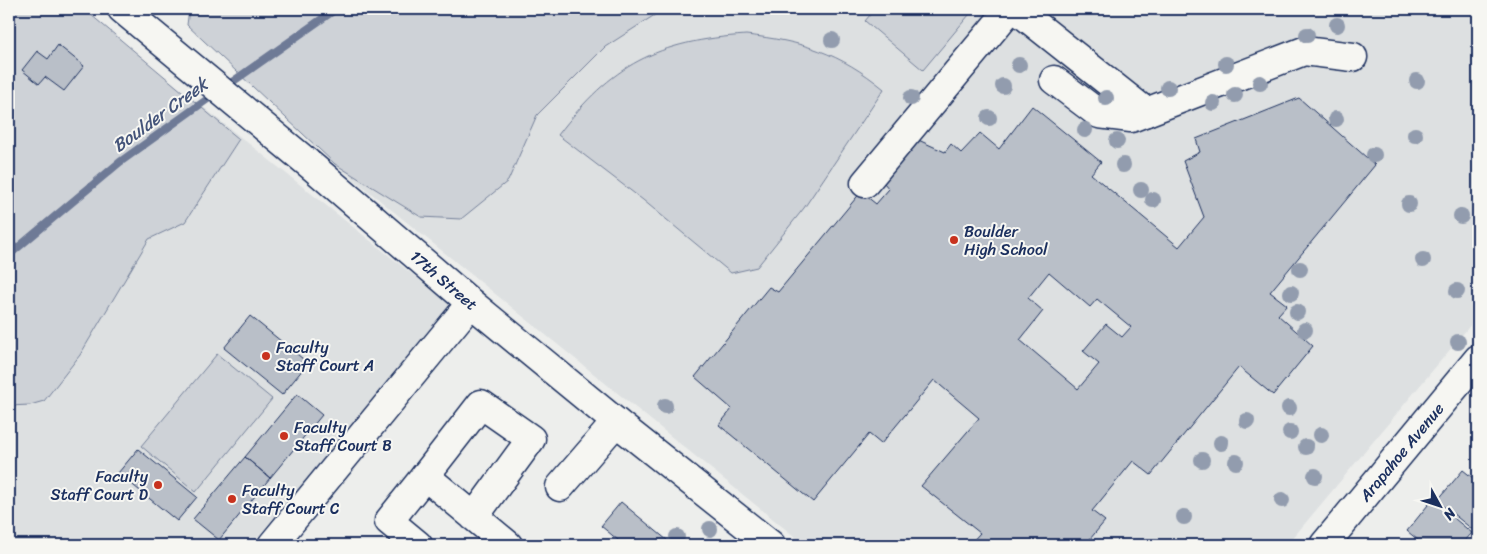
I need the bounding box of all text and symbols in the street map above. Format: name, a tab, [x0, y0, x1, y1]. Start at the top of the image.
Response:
water label: Boulder Creek	[105, 68, 217, 161]
place label: Boulder High School	[964, 217, 1048, 264]
marker: Boulder High School	[948, 234, 960, 246]
street label: 17th Street	[404, 242, 485, 318]
place label: Faculty Staff Court A	[276, 333, 374, 380]
marker: Faculty Staff Court A	[260, 350, 272, 362]
street label: Arapahoe Avenue	[1350, 396, 1451, 509]
place label: Faculty Staff Court B	[294, 413, 392, 460]
marker: Faculty Staff Court B	[278, 430, 290, 442]
place label: Faculty Staff Court D	[51, 462, 149, 509]
place label: Faculty Staff Court C	[242, 476, 340, 523]
marker: Faculty Staff Court D	[152, 479, 164, 491]
north arrow	[1414, 482, 1464, 532]
marker: Faculty Staff Court C	[226, 493, 238, 505]
text: N	[1437, 502, 1463, 526]

